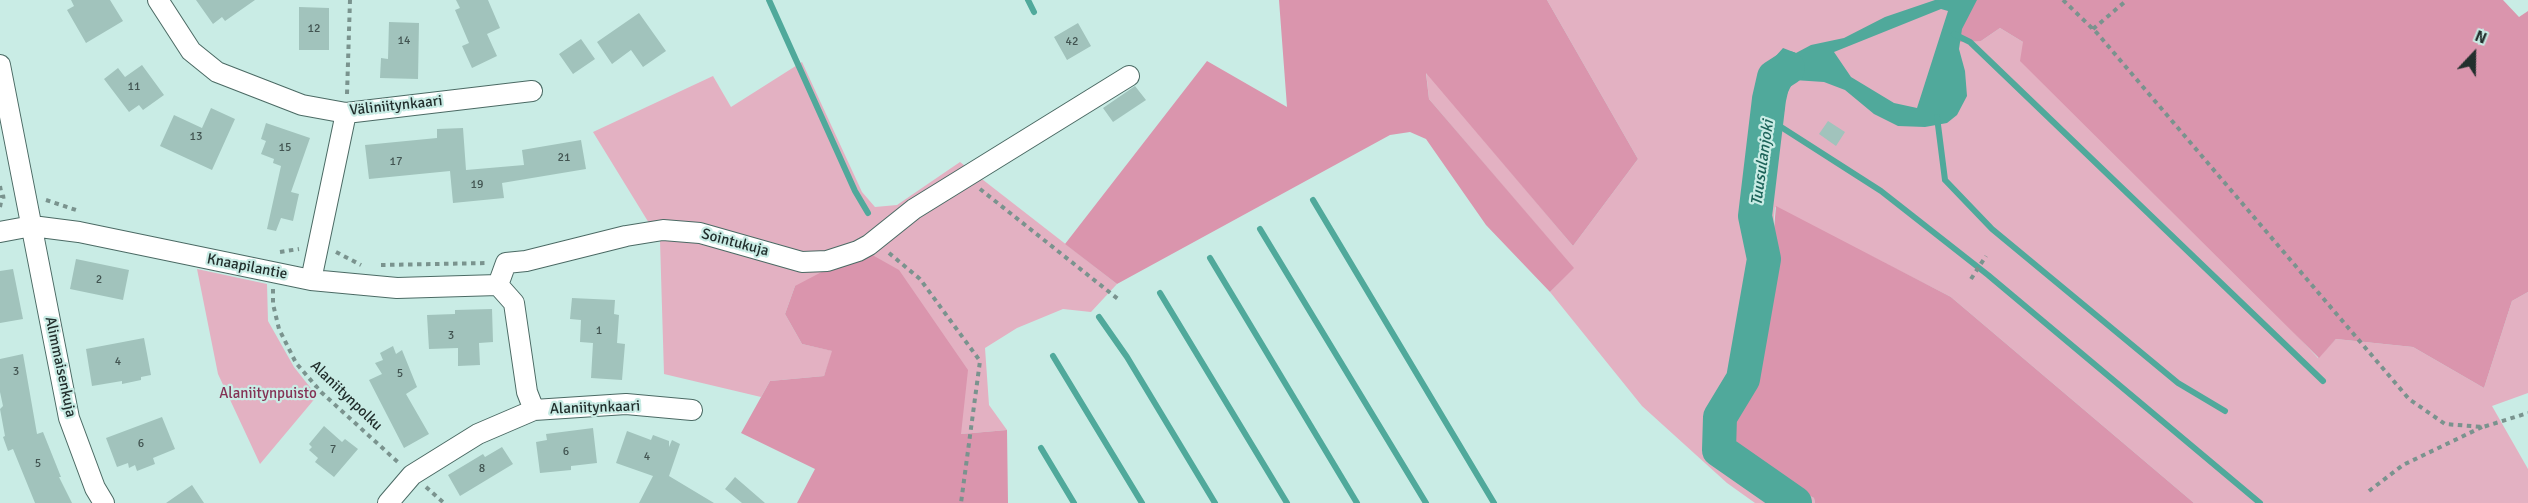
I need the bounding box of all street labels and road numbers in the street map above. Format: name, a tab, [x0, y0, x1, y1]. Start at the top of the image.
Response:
street label: Väliniitynkaari	[349, 92, 443, 120]
street label: Sointukuja	[699, 225, 771, 261]
street label: Knaapilantie	[205, 250, 289, 284]
street label: Alimmaisenkuja	[41, 315, 79, 419]
street label: Alaniitynpolku	[306, 357, 386, 435]
street label: Alaniitynkaari	[550, 397, 640, 419]

